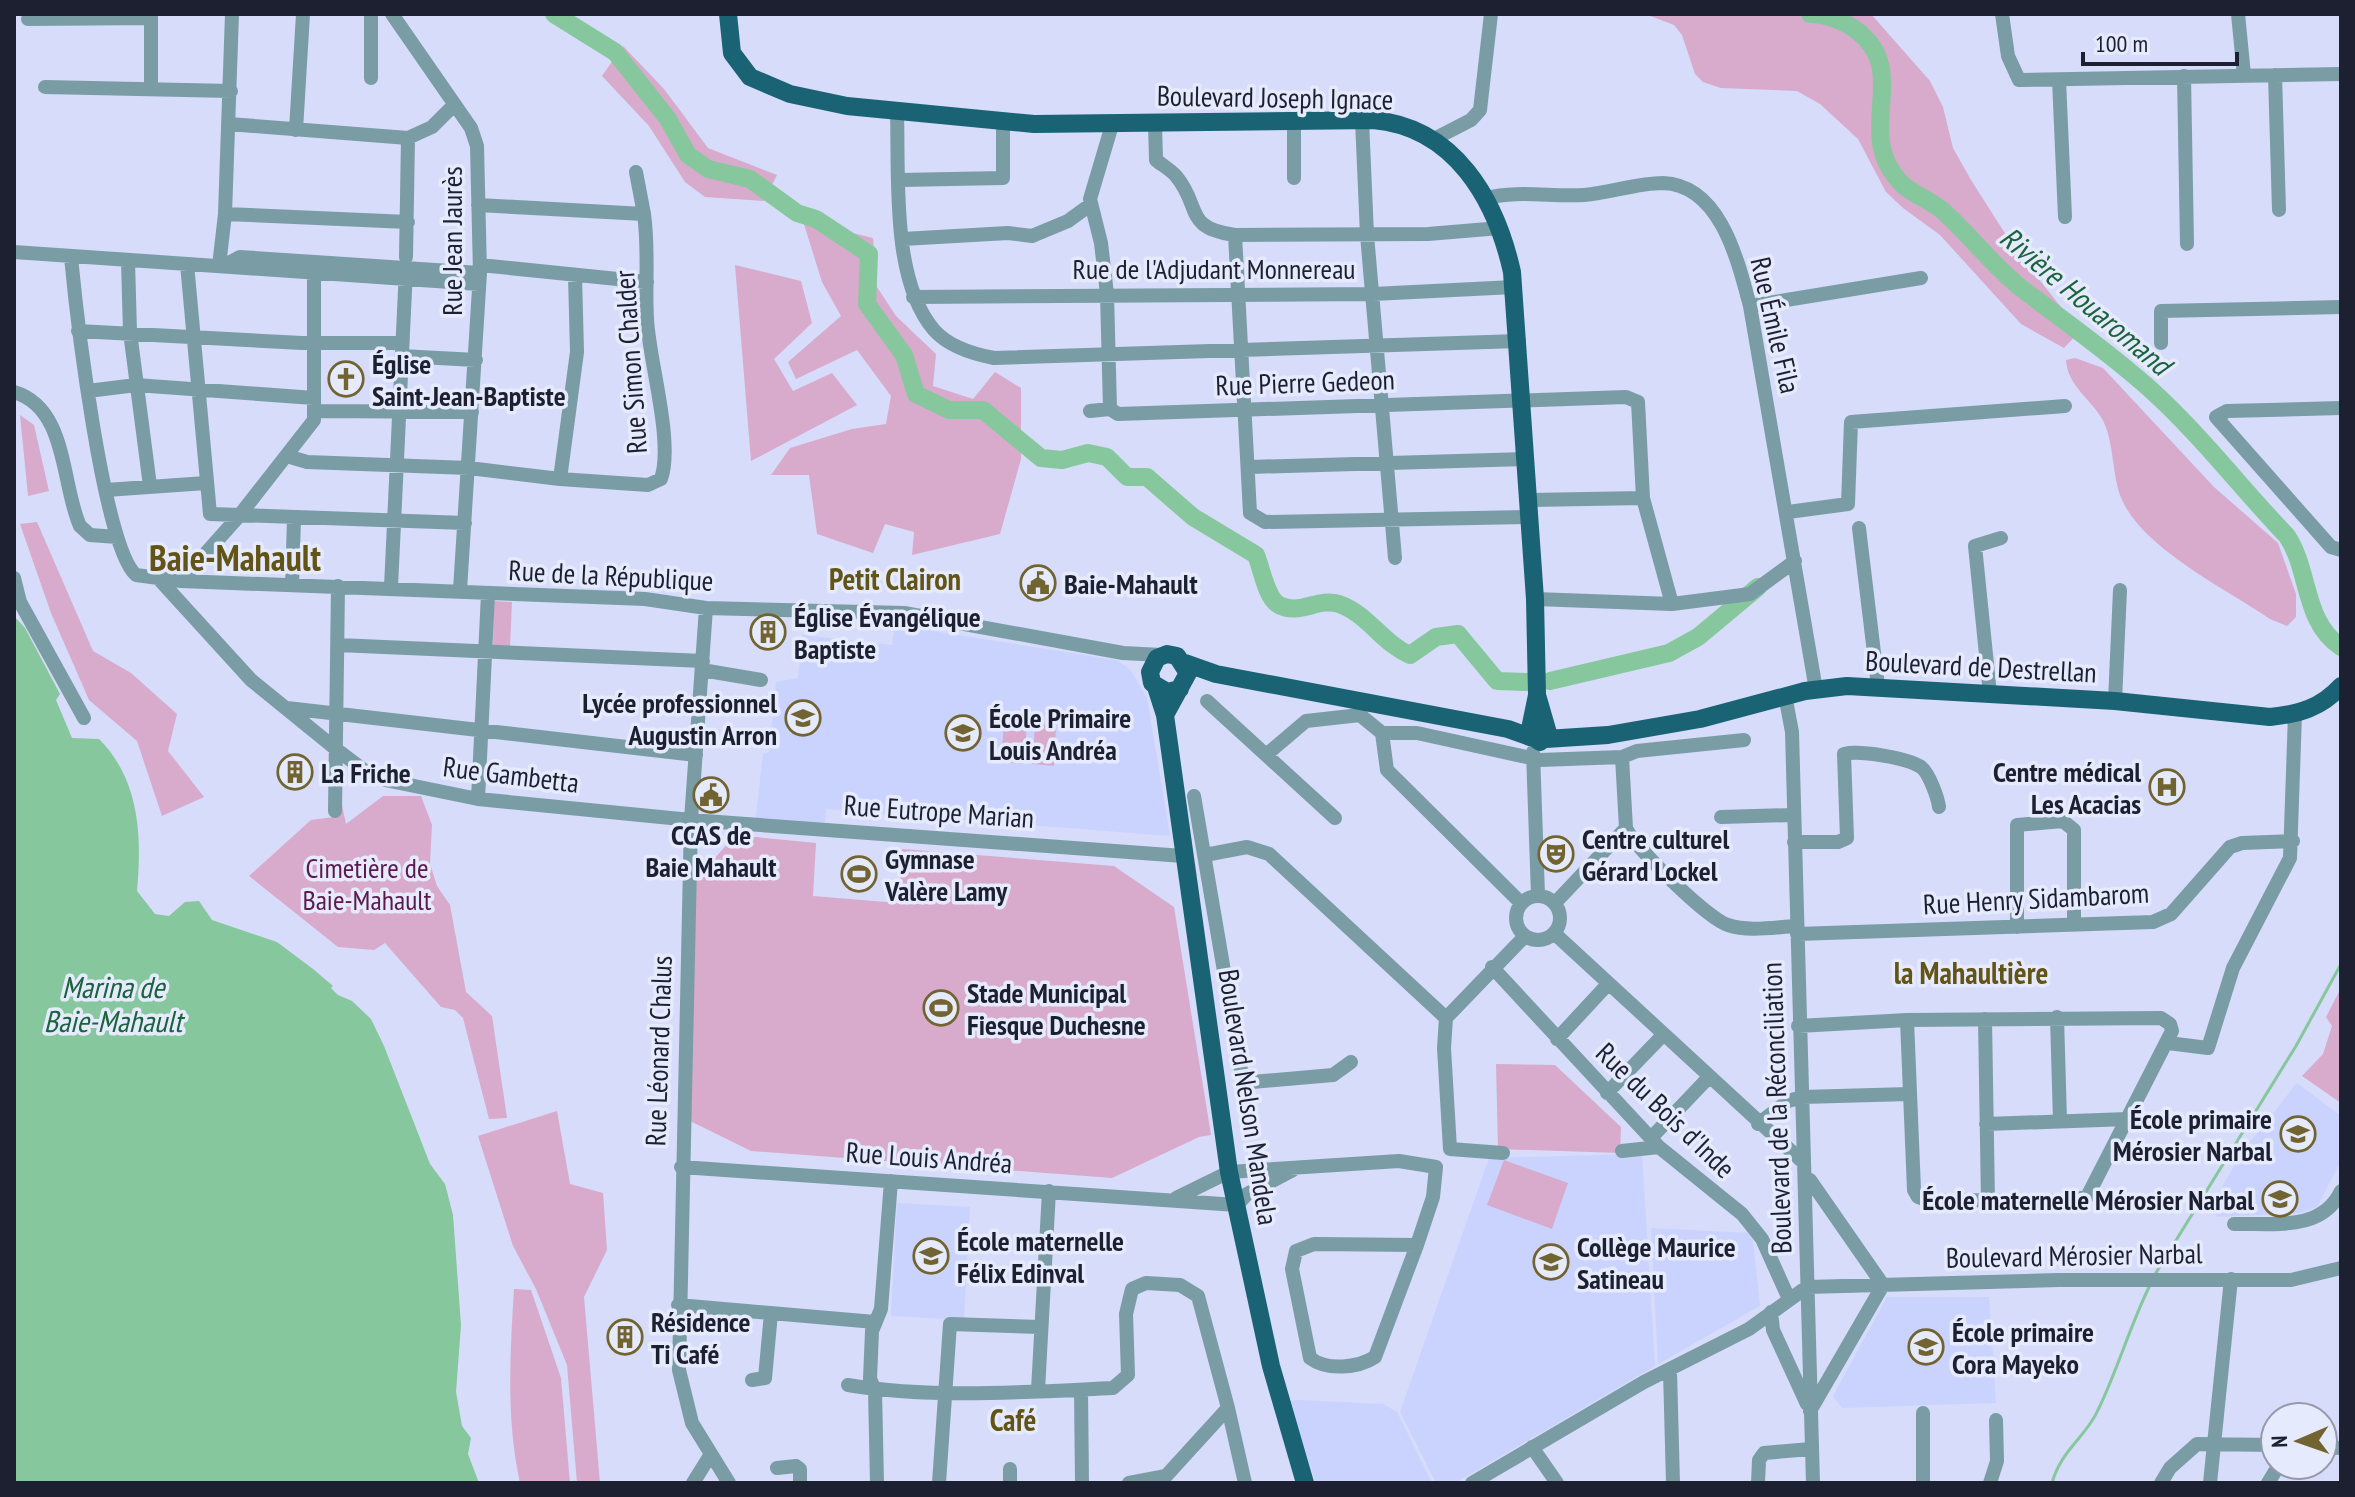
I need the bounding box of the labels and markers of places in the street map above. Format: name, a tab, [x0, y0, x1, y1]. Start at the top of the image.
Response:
place label: Église Saint-Jean-Baptiste	[372, 345, 566, 414]
church icon: Église Saint-Jean-Baptiste	[327, 360, 365, 398]
public building icon: Baie-Mahault	[1019, 564, 1057, 602]
place label: Baie-Mahault	[1064, 565, 1198, 602]
place label: Église Évangélique Baptiste	[794, 598, 981, 667]
building icon: Église Évangélique Baptiste	[749, 613, 787, 651]
place label: Lycée professionnel Augustin Arron	[582, 684, 777, 753]
school or university icon: Lycée professionnel Augustin Arron	[784, 699, 822, 737]
place label: École Primaire Louis Andréa	[989, 699, 1131, 768]
school or university icon: École Primaire Louis Andréa	[944, 714, 982, 752]
building icon: La Friche	[276, 753, 314, 791]
place label: Centre médical Les Acacias	[1993, 753, 2141, 822]
place label: La Friche	[321, 754, 411, 791]
hospital icon: Centre médical Les Acacias	[2148, 768, 2186, 806]
public building icon: CCAS de Baie Mahault	[692, 776, 730, 814]
place label: CCAS de Baie Mahault	[645, 816, 777, 885]
place label: Centre culturel Gérard Lockel	[1582, 820, 1730, 889]
theatre icon: Centre culturel Gérard Lockel	[1537, 835, 1575, 873]
place label: Gymnase Valère Lamy	[884, 840, 1008, 909]
sports icon: Gymnase Valère Lamy	[840, 855, 878, 893]
place label: Stade Municipal Fiesque Duchesne	[967, 974, 1146, 1043]
sports icon: Stade Municipal Fiesque Duchesne	[922, 989, 960, 1027]
place label: École primaire Mérosier Narbal	[2113, 1100, 2272, 1169]
school or university icon: École primaire Mérosier Narbal	[2279, 1115, 2317, 1153]
school or university icon: École maternelle Mérosier Narbal	[2261, 1180, 2299, 1218]
place label: École maternelle Mérosier Narbal	[1922, 1181, 2254, 1218]
place label: École maternelle Félix Edinval	[957, 1222, 1124, 1291]
place label: Collège Maurice Satineau	[1577, 1228, 1736, 1297]
school or university icon: École maternelle Félix Edinval	[912, 1237, 950, 1275]
school or university icon: Collège Maurice Satineau	[1532, 1243, 1570, 1281]
place label: Résidence Ti Café	[651, 1303, 751, 1372]
place label: École primaire Cora Mayeko	[1952, 1313, 2094, 1382]
building icon: Résidence Ti Café	[606, 1318, 644, 1356]
school or university icon: École primaire Cora Mayeko	[1907, 1328, 1945, 1366]

